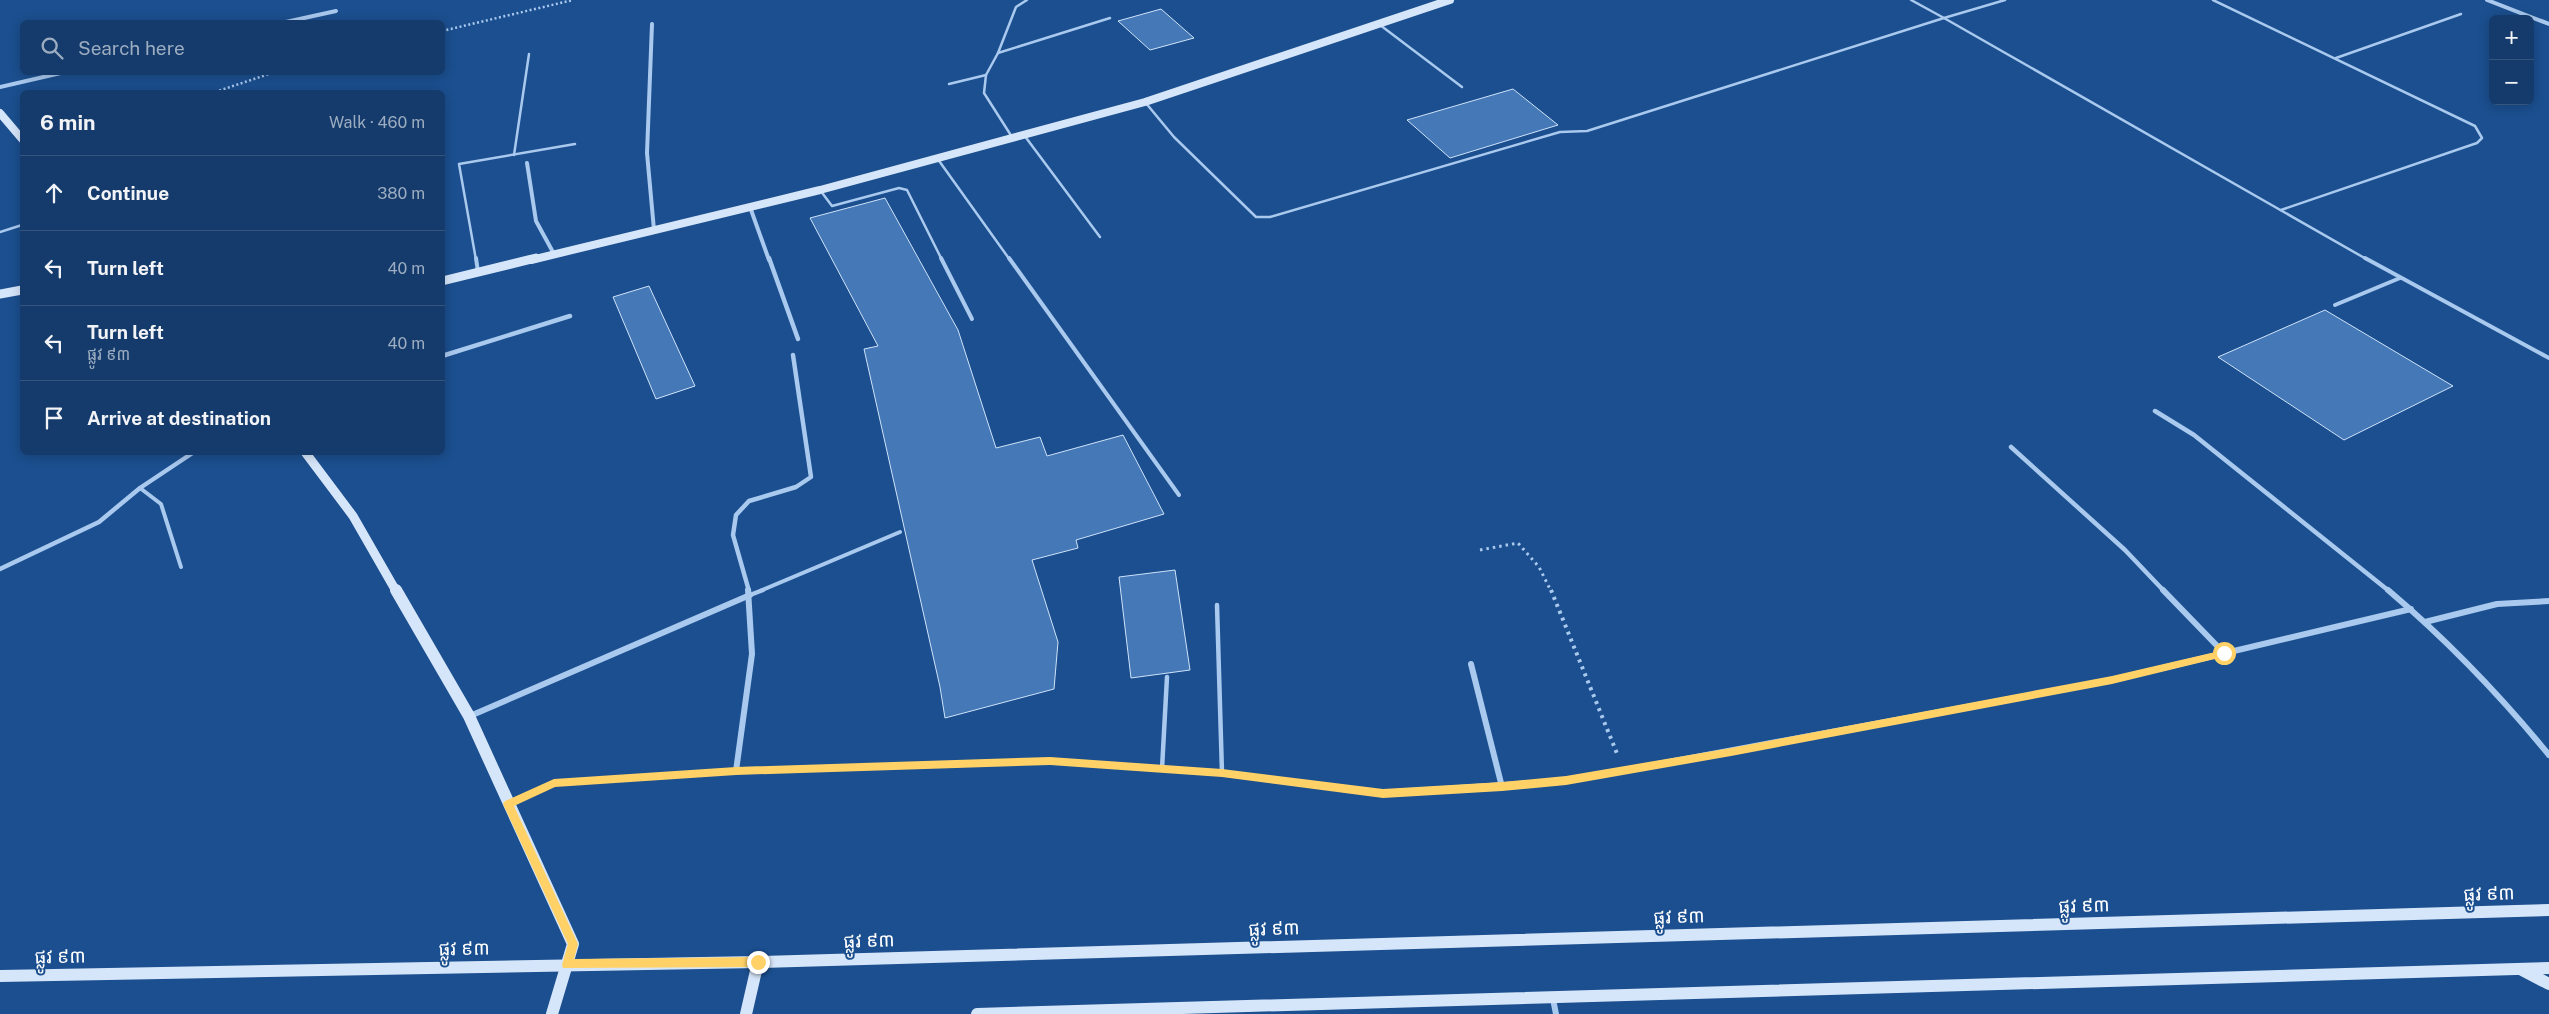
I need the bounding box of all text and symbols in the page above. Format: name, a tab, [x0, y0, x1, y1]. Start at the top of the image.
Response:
map controls	[2489, 15, 2534, 105]
button: +	[2489, 15, 2534, 60]
search box	[20, 20, 445, 75]
icon: search	[38, 34, 66, 62]
text: Search here	[78, 37, 185, 59]
button: −	[2489, 60, 2534, 105]
text: 6 min	[40, 110, 96, 135]
text: Walk · 460 m	[329, 113, 425, 132]
icon: ahead	[40, 179, 68, 207]
text: Continue	[87, 182, 169, 204]
text: 380 m	[377, 184, 425, 203]
icon: left	[40, 254, 68, 282]
text: Turn left	[87, 257, 164, 279]
text: 40 m	[387, 259, 425, 278]
text: Turn left	[87, 321, 164, 343]
icon: left	[40, 329, 68, 357]
text: 40 m	[387, 334, 425, 353]
text: ផ្លូវ ៩៣	[87, 345, 130, 364]
icon: arrive	[40, 404, 68, 432]
text: Arrive at destination	[87, 407, 271, 429]
route start	[2213, 642, 2236, 665]
street label: ផ្លូវ ៩៣	[2463, 881, 2515, 912]
street label: ផ្លូវ ៩៣	[2058, 893, 2110, 924]
street label: ផ្លូវ ៩៣	[1653, 904, 1705, 935]
street label: ផ្លូវ ៩៣	[1248, 916, 1300, 947]
street label: ផ្លូវ ៩៣	[843, 928, 895, 959]
street label: ផ្លូវ ៩៣	[438, 937, 490, 966]
street label: ផ្លូវ ៩៣	[34, 945, 86, 974]
route end	[747, 951, 770, 974]

